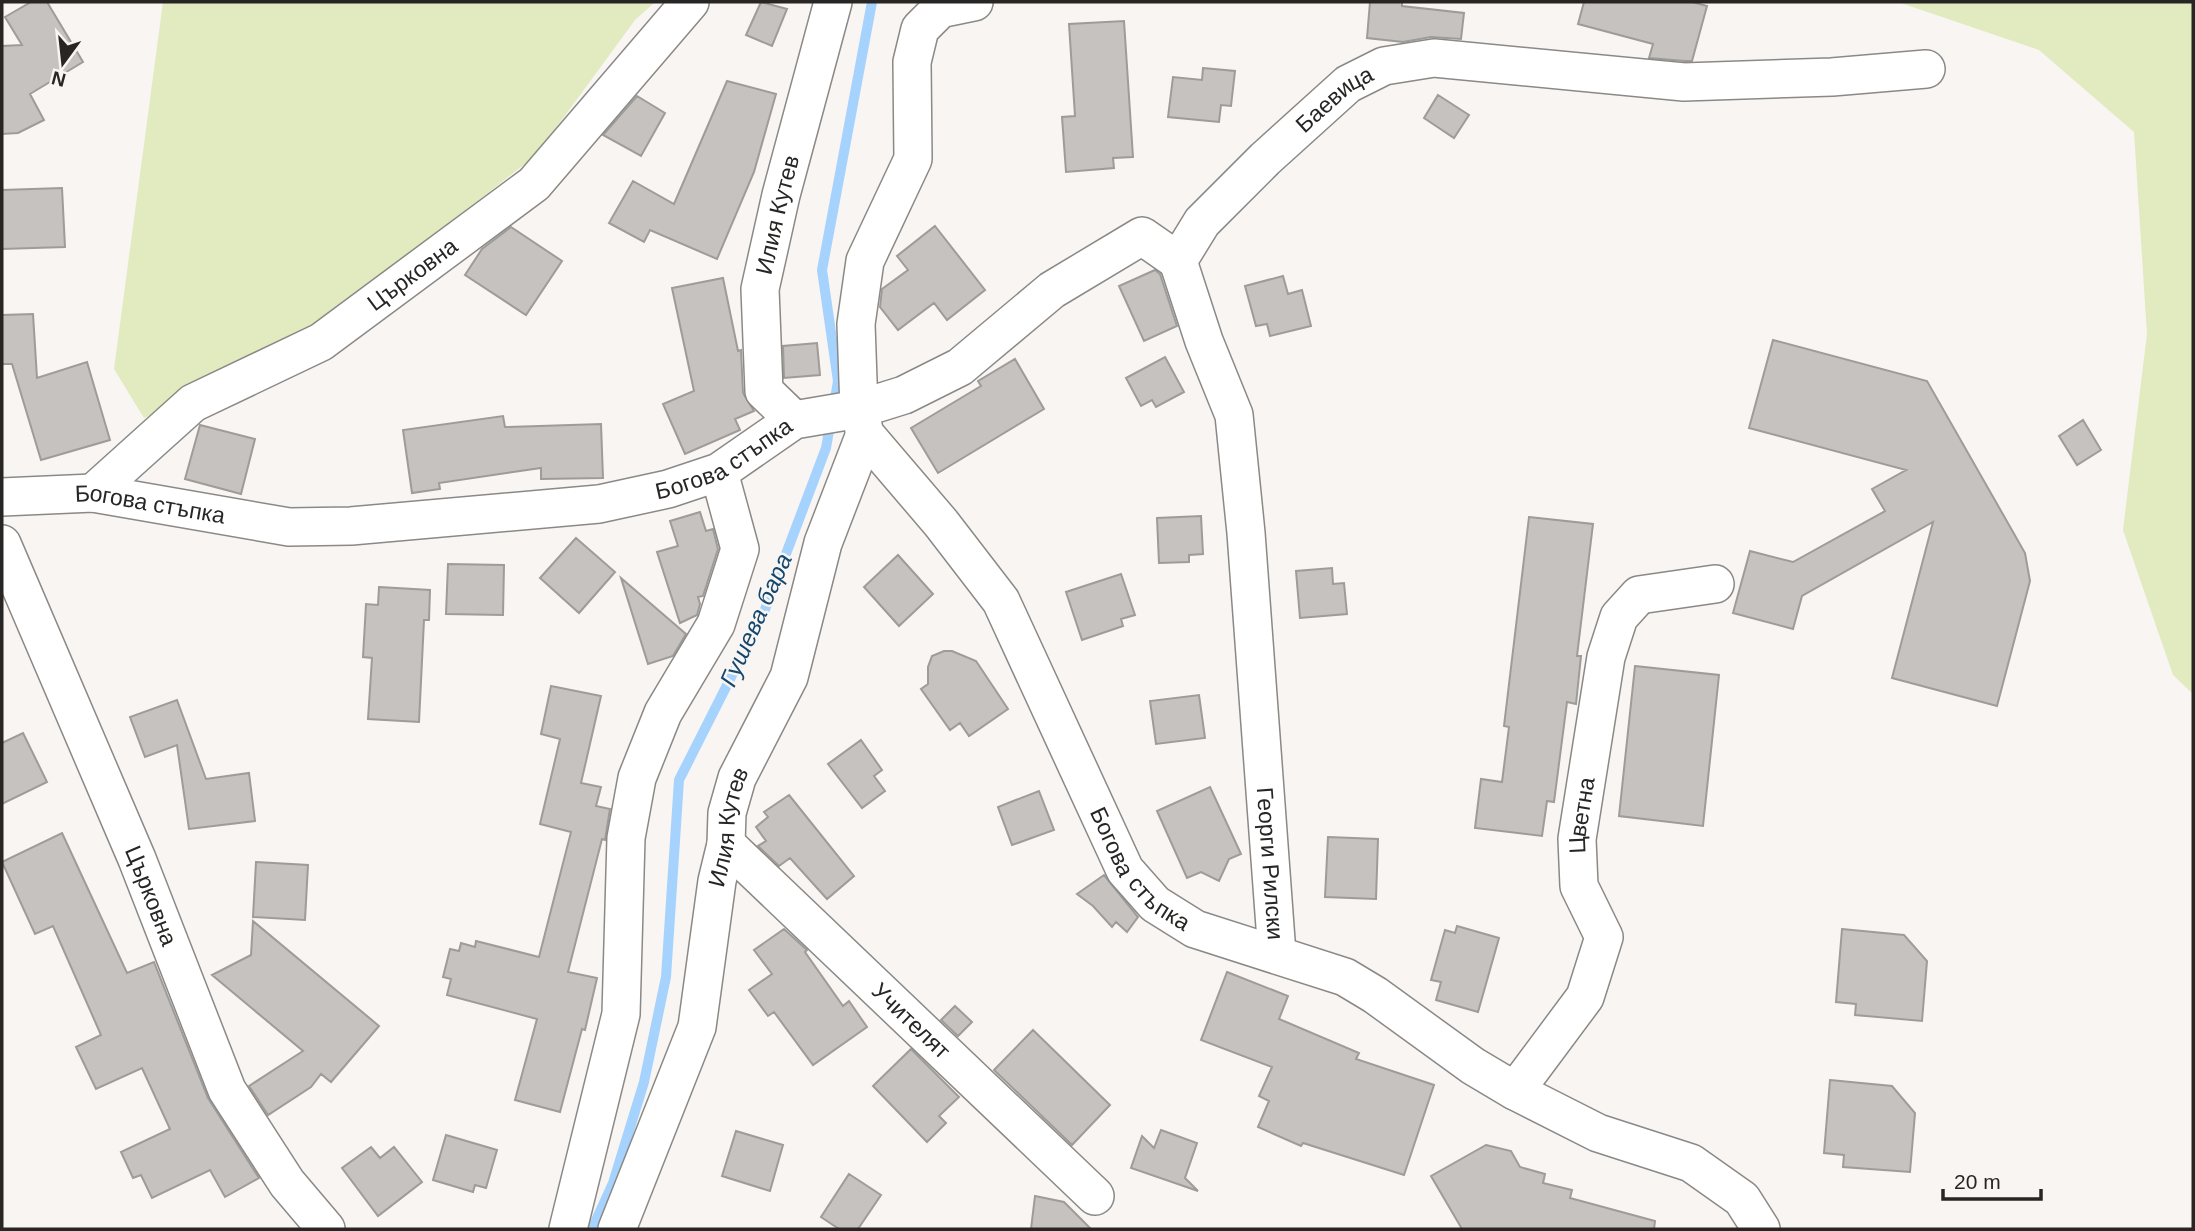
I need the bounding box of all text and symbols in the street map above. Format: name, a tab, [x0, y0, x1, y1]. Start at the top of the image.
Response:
north arrow	[28, 28, 98, 98]
street label: Баевица	[1291, 61, 1377, 138]
text: N	[49, 67, 68, 91]
street label: Илия Кутев	[751, 152, 804, 277]
street label: Църковна	[362, 232, 462, 316]
street label: Богова стъпка	[653, 412, 797, 504]
street label: Богова стъпка	[74, 480, 227, 529]
water label: Гушева бара	[714, 549, 797, 691]
street label: Илия Кутев	[703, 762, 754, 889]
street label: Цветна	[1564, 775, 1600, 854]
street label: Георги Рилски	[1252, 786, 1289, 941]
street label: Богова стъпка	[1085, 803, 1195, 936]
street label: Църковна	[120, 842, 183, 949]
street label: Учителят	[867, 977, 956, 1064]
scale bar	[1943, 1158, 2041, 1202]
text: 20 m	[1954, 1170, 2001, 1193]

